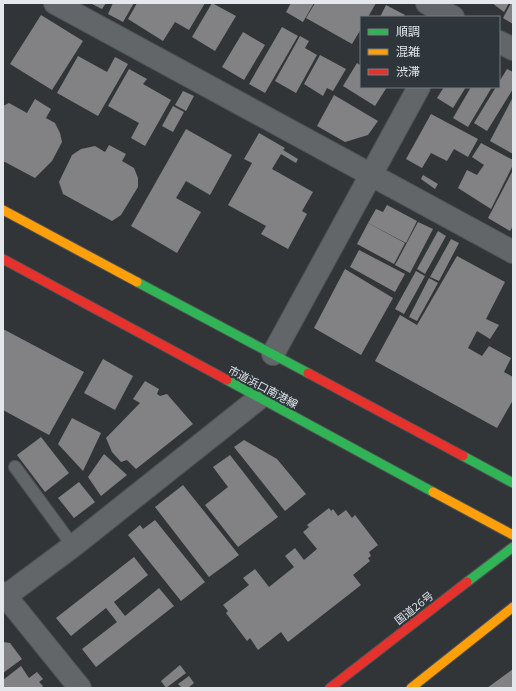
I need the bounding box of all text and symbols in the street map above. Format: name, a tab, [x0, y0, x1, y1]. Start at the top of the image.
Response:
legend	[360, 16, 500, 88]
text: 順調	[396, 23, 420, 40]
text: 混雑	[396, 43, 420, 60]
text: 渋滞	[396, 63, 420, 80]
street label: 市道浜口南港線	[226, 362, 301, 411]
street label: 国道26号	[391, 588, 436, 628]

